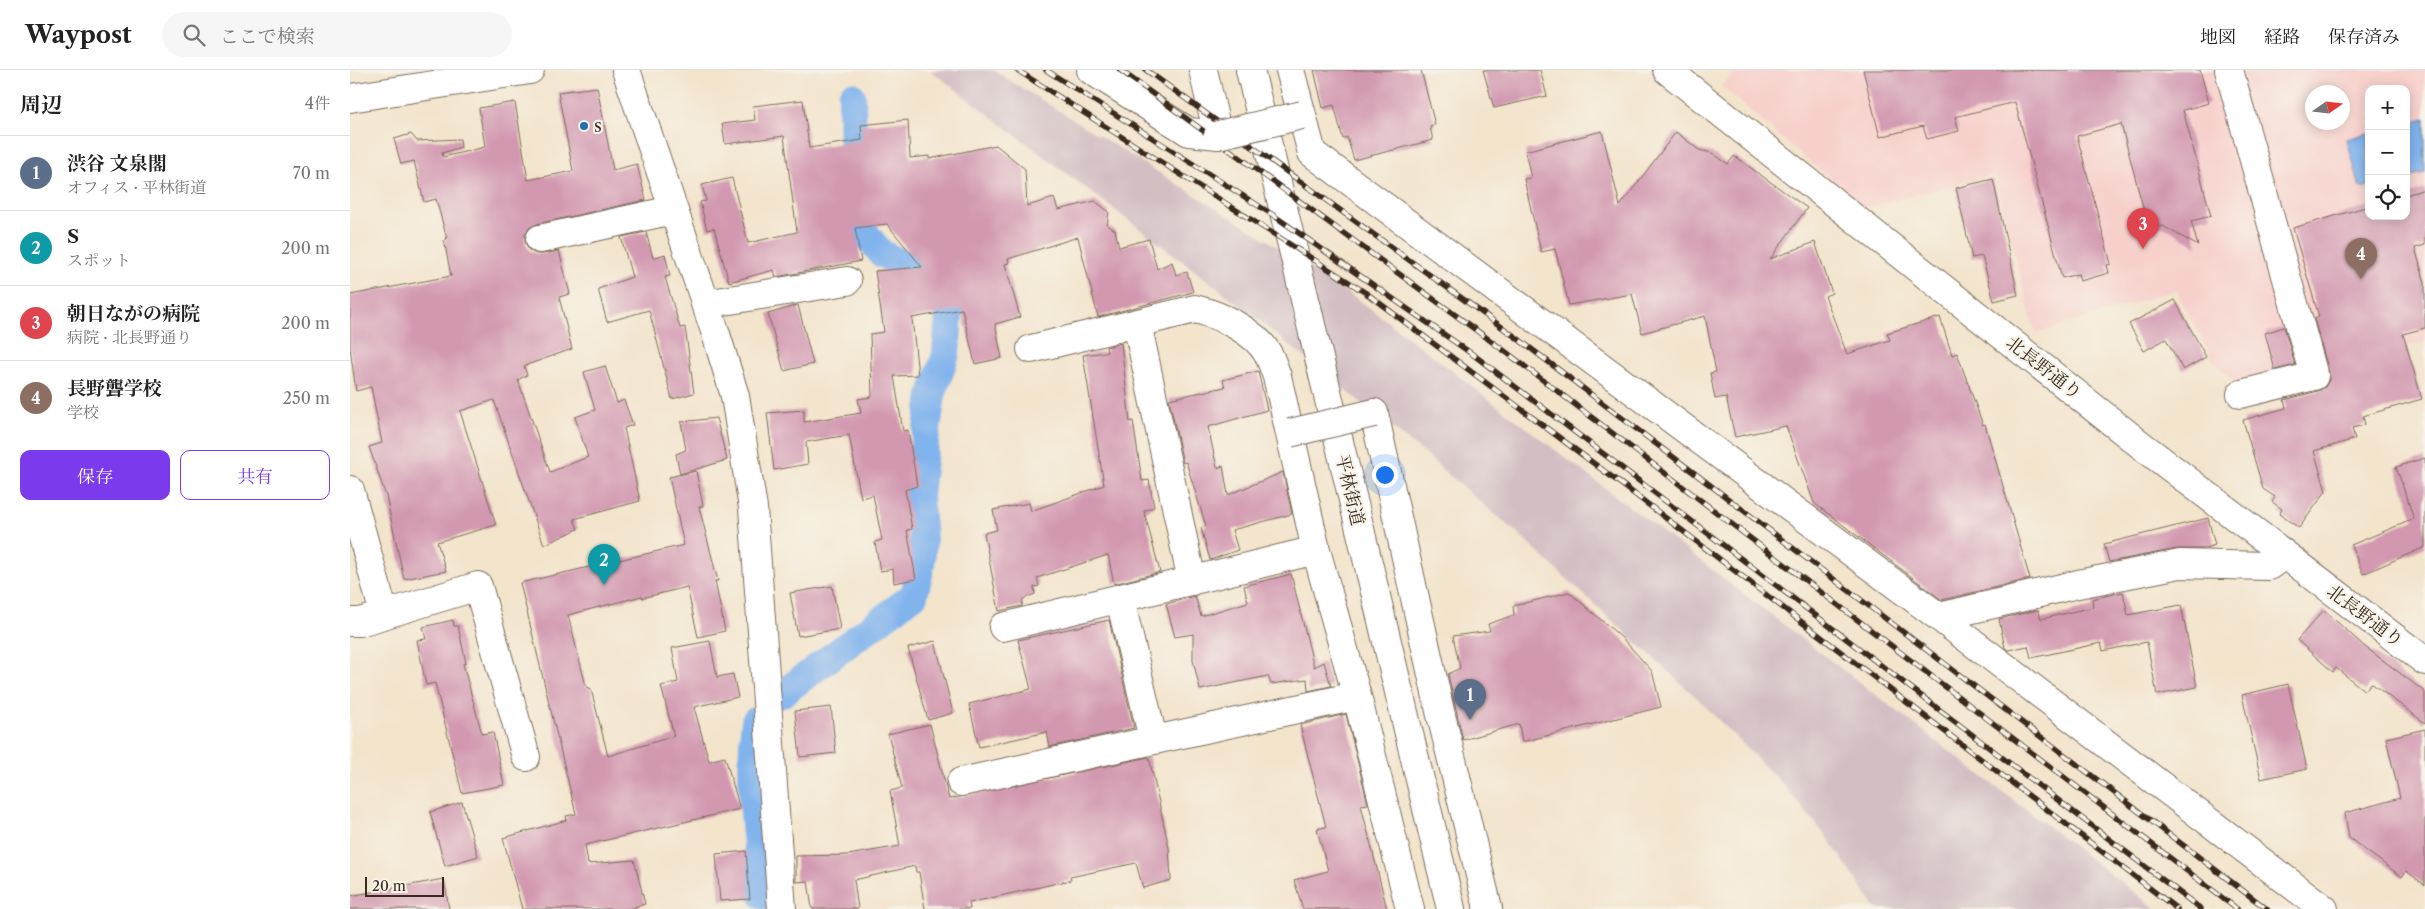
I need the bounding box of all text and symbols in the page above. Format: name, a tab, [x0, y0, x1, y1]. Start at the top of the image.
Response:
search box	[162, 12, 512, 57]
text: Waypost	[25, 20, 132, 49]
icon: search	[180, 21, 208, 49]
text: ここで検索	[220, 25, 315, 48]
text: 地図	[2200, 26, 2236, 48]
text: 経路	[2264, 26, 2300, 48]
text: 保存済み	[2328, 26, 2400, 48]
north arrow	[2305, 85, 2350, 130]
map controls	[2365, 85, 2410, 220]
button: +	[2365, 85, 2410, 130]
text: 周辺	[20, 92, 62, 117]
text: 4件	[305, 93, 330, 113]
place label: s	[594, 115, 602, 137]
marker: s	[578, 120, 590, 132]
button: −	[2365, 130, 2410, 175]
text: 渋谷 文泉閣	[67, 152, 167, 175]
text: 1	[32, 163, 40, 183]
text: 70 m	[293, 163, 330, 183]
button: locate	[2365, 175, 2410, 220]
text: オフィス · 平林街道	[67, 177, 206, 197]
pin: 3	[2127, 208, 2159, 249]
text: S	[67, 225, 79, 248]
text: 2	[31, 238, 41, 258]
text: 200 m	[281, 238, 330, 258]
pin: 4	[2345, 238, 2377, 279]
text: スポット	[67, 250, 131, 270]
text: 朝日ながの病院	[67, 302, 200, 325]
text: 3	[31, 313, 41, 333]
text: 200 m	[281, 313, 330, 333]
text: 病院 · 北長野通り	[67, 327, 192, 347]
street label: 北長野通り	[2002, 332, 2086, 404]
text: 長野聾学校	[67, 377, 162, 400]
text: 4	[31, 388, 41, 408]
text: 250 m	[283, 388, 330, 408]
text: 学校	[67, 402, 99, 422]
button: 保存	[20, 450, 170, 500]
button: 共有	[180, 450, 330, 500]
street label: 平林街道	[1331, 452, 1369, 528]
your location	[1372, 462, 1398, 488]
pin: 2	[588, 544, 620, 585]
street label: 北長野通り	[2322, 580, 2408, 652]
pin: 1	[1454, 679, 1486, 720]
scale bar	[365, 874, 444, 897]
text: 20 m	[372, 877, 406, 895]

